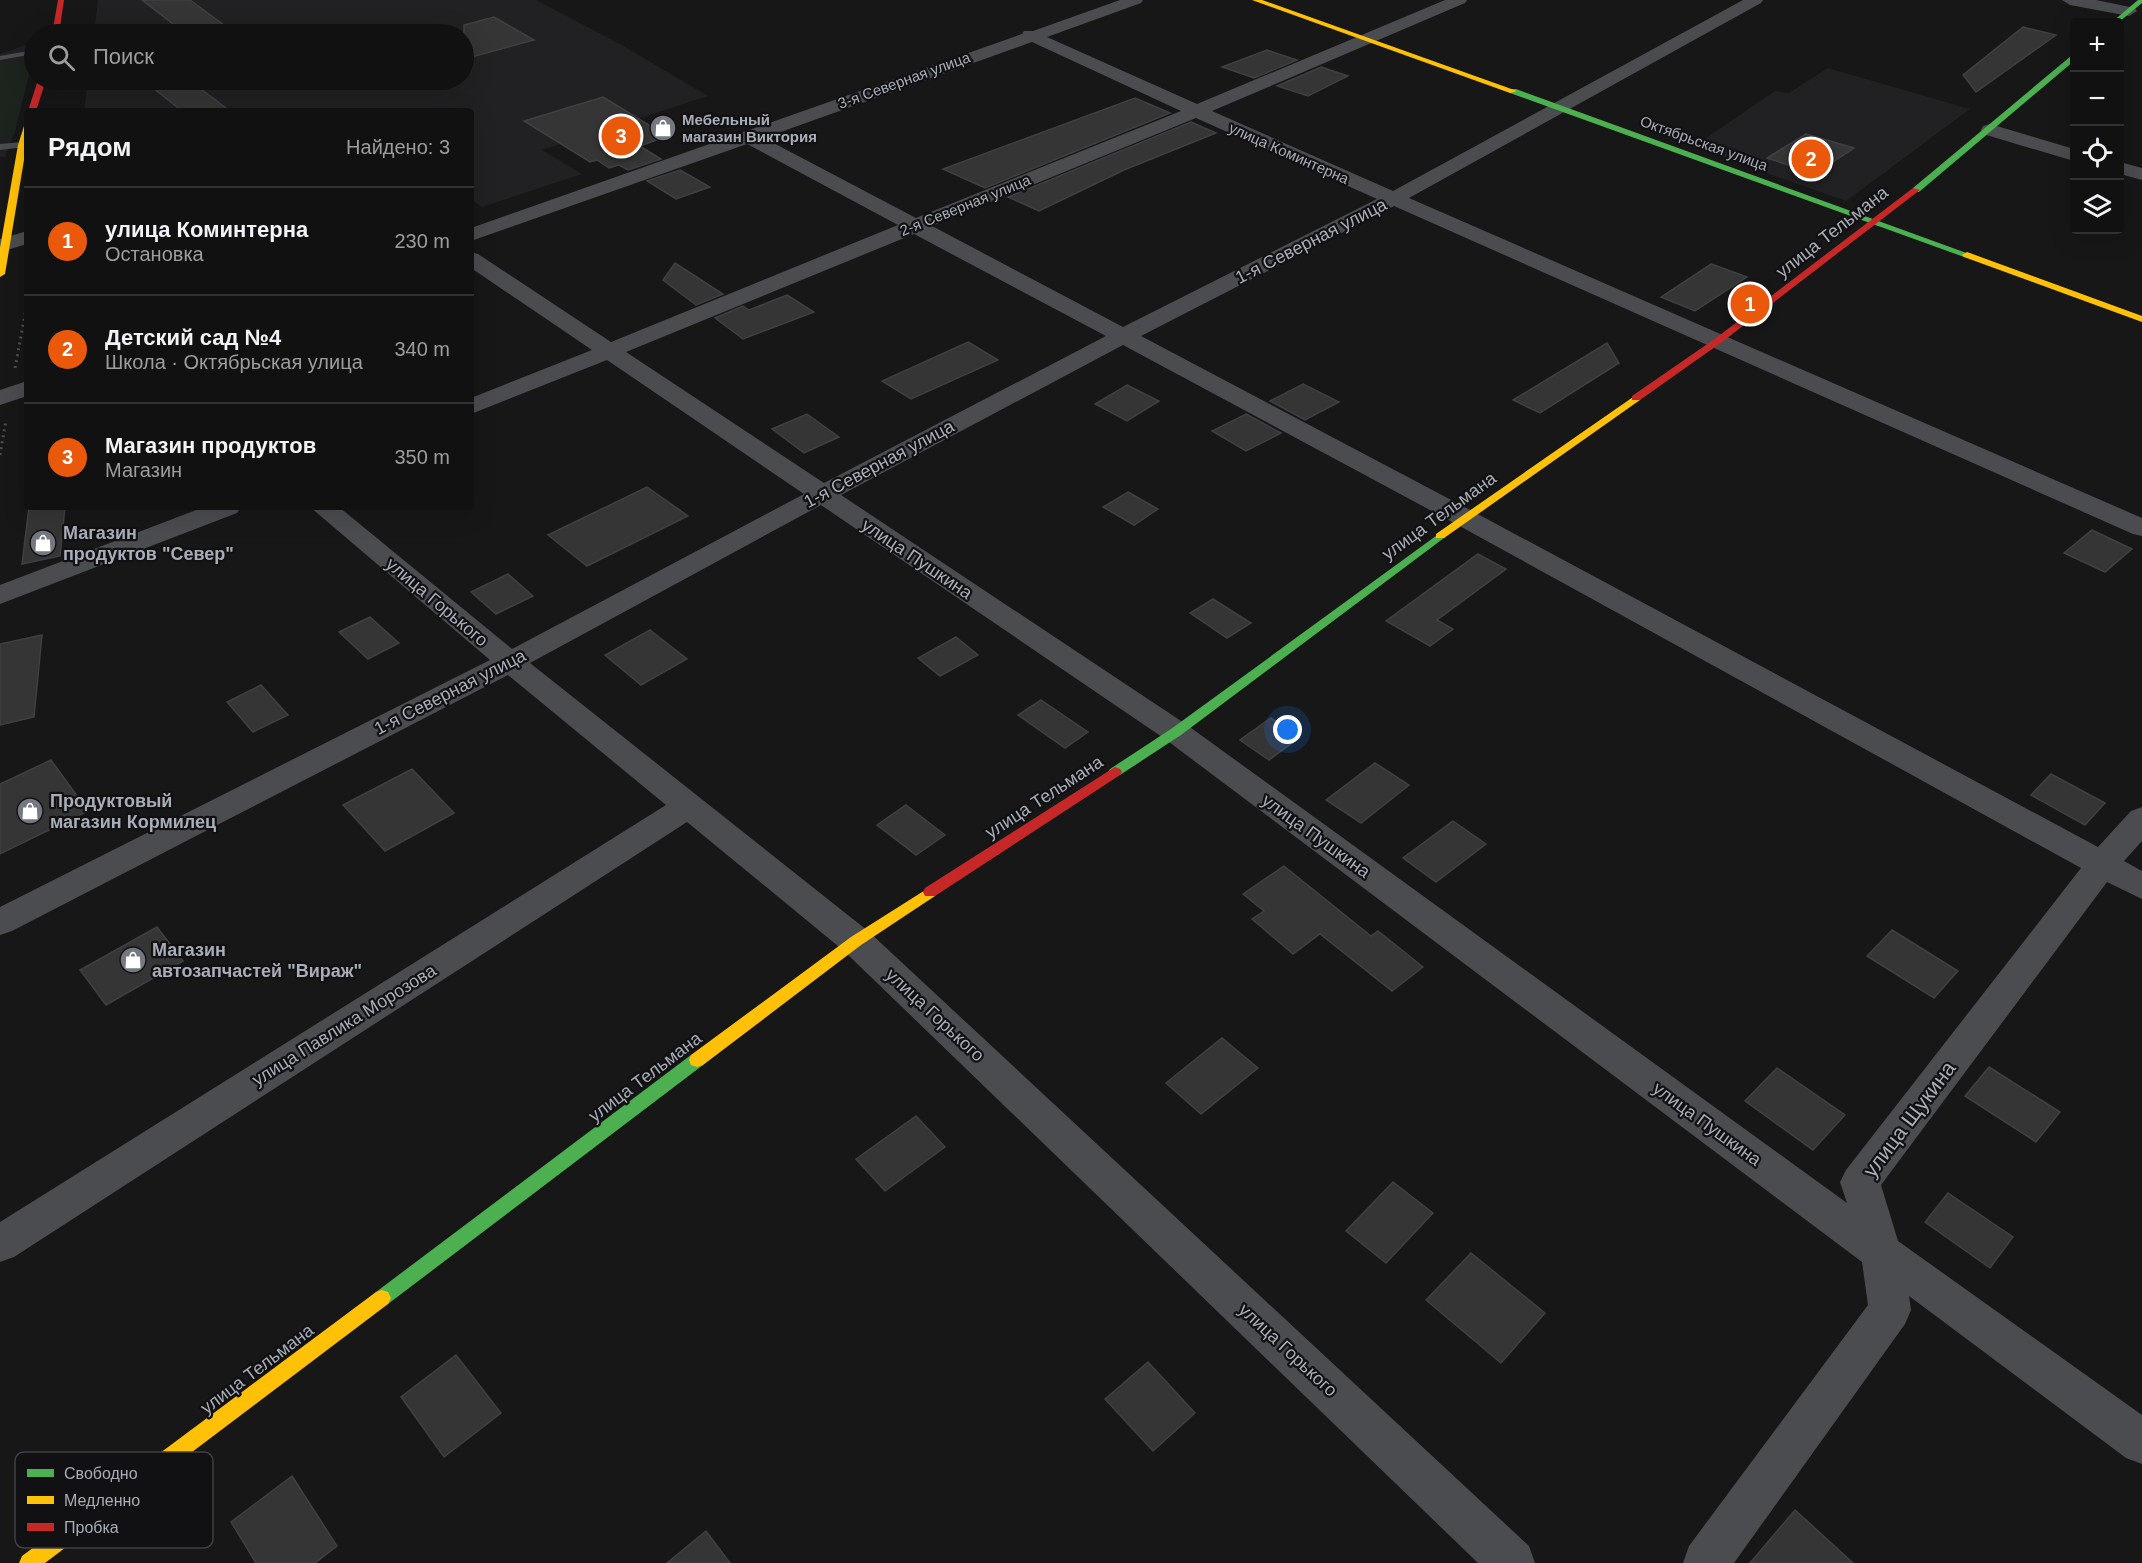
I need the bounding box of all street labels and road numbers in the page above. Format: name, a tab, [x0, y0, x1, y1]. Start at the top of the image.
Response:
street label: 3-я Северная улица	[836, 48, 973, 112]
street label: Октябрьская улица	[1638, 112, 1771, 174]
street label: улица Коминтерна	[1226, 119, 1352, 187]
street label: 2-я Северная улица	[897, 171, 1033, 239]
street label: улица Тельмана	[1772, 182, 1893, 282]
street label: 1-я Северная улица	[1232, 194, 1391, 288]
street label: 1-я Северная улица	[800, 415, 958, 512]
street label: улица Тельмана	[1378, 467, 1501, 564]
street label: улица Пушкина	[858, 515, 977, 604]
street label: улица Горького	[382, 554, 492, 650]
street label: 1-я Северная улица	[371, 645, 530, 739]
street label: улица Тельмана	[981, 751, 1107, 842]
street label: улица Пушкина	[1258, 790, 1375, 883]
street label: улица Павлика Морозова	[248, 960, 440, 1090]
street label: улица Горького	[882, 964, 988, 1066]
street label: улица Тельмана	[585, 1027, 706, 1126]
street label: улица Щукина	[1858, 1057, 1960, 1181]
street label: улица Пушкина	[1649, 1078, 1766, 1171]
street label: улица Горького	[1235, 1299, 1341, 1401]
street label: улица Тельмана	[197, 1319, 318, 1418]

